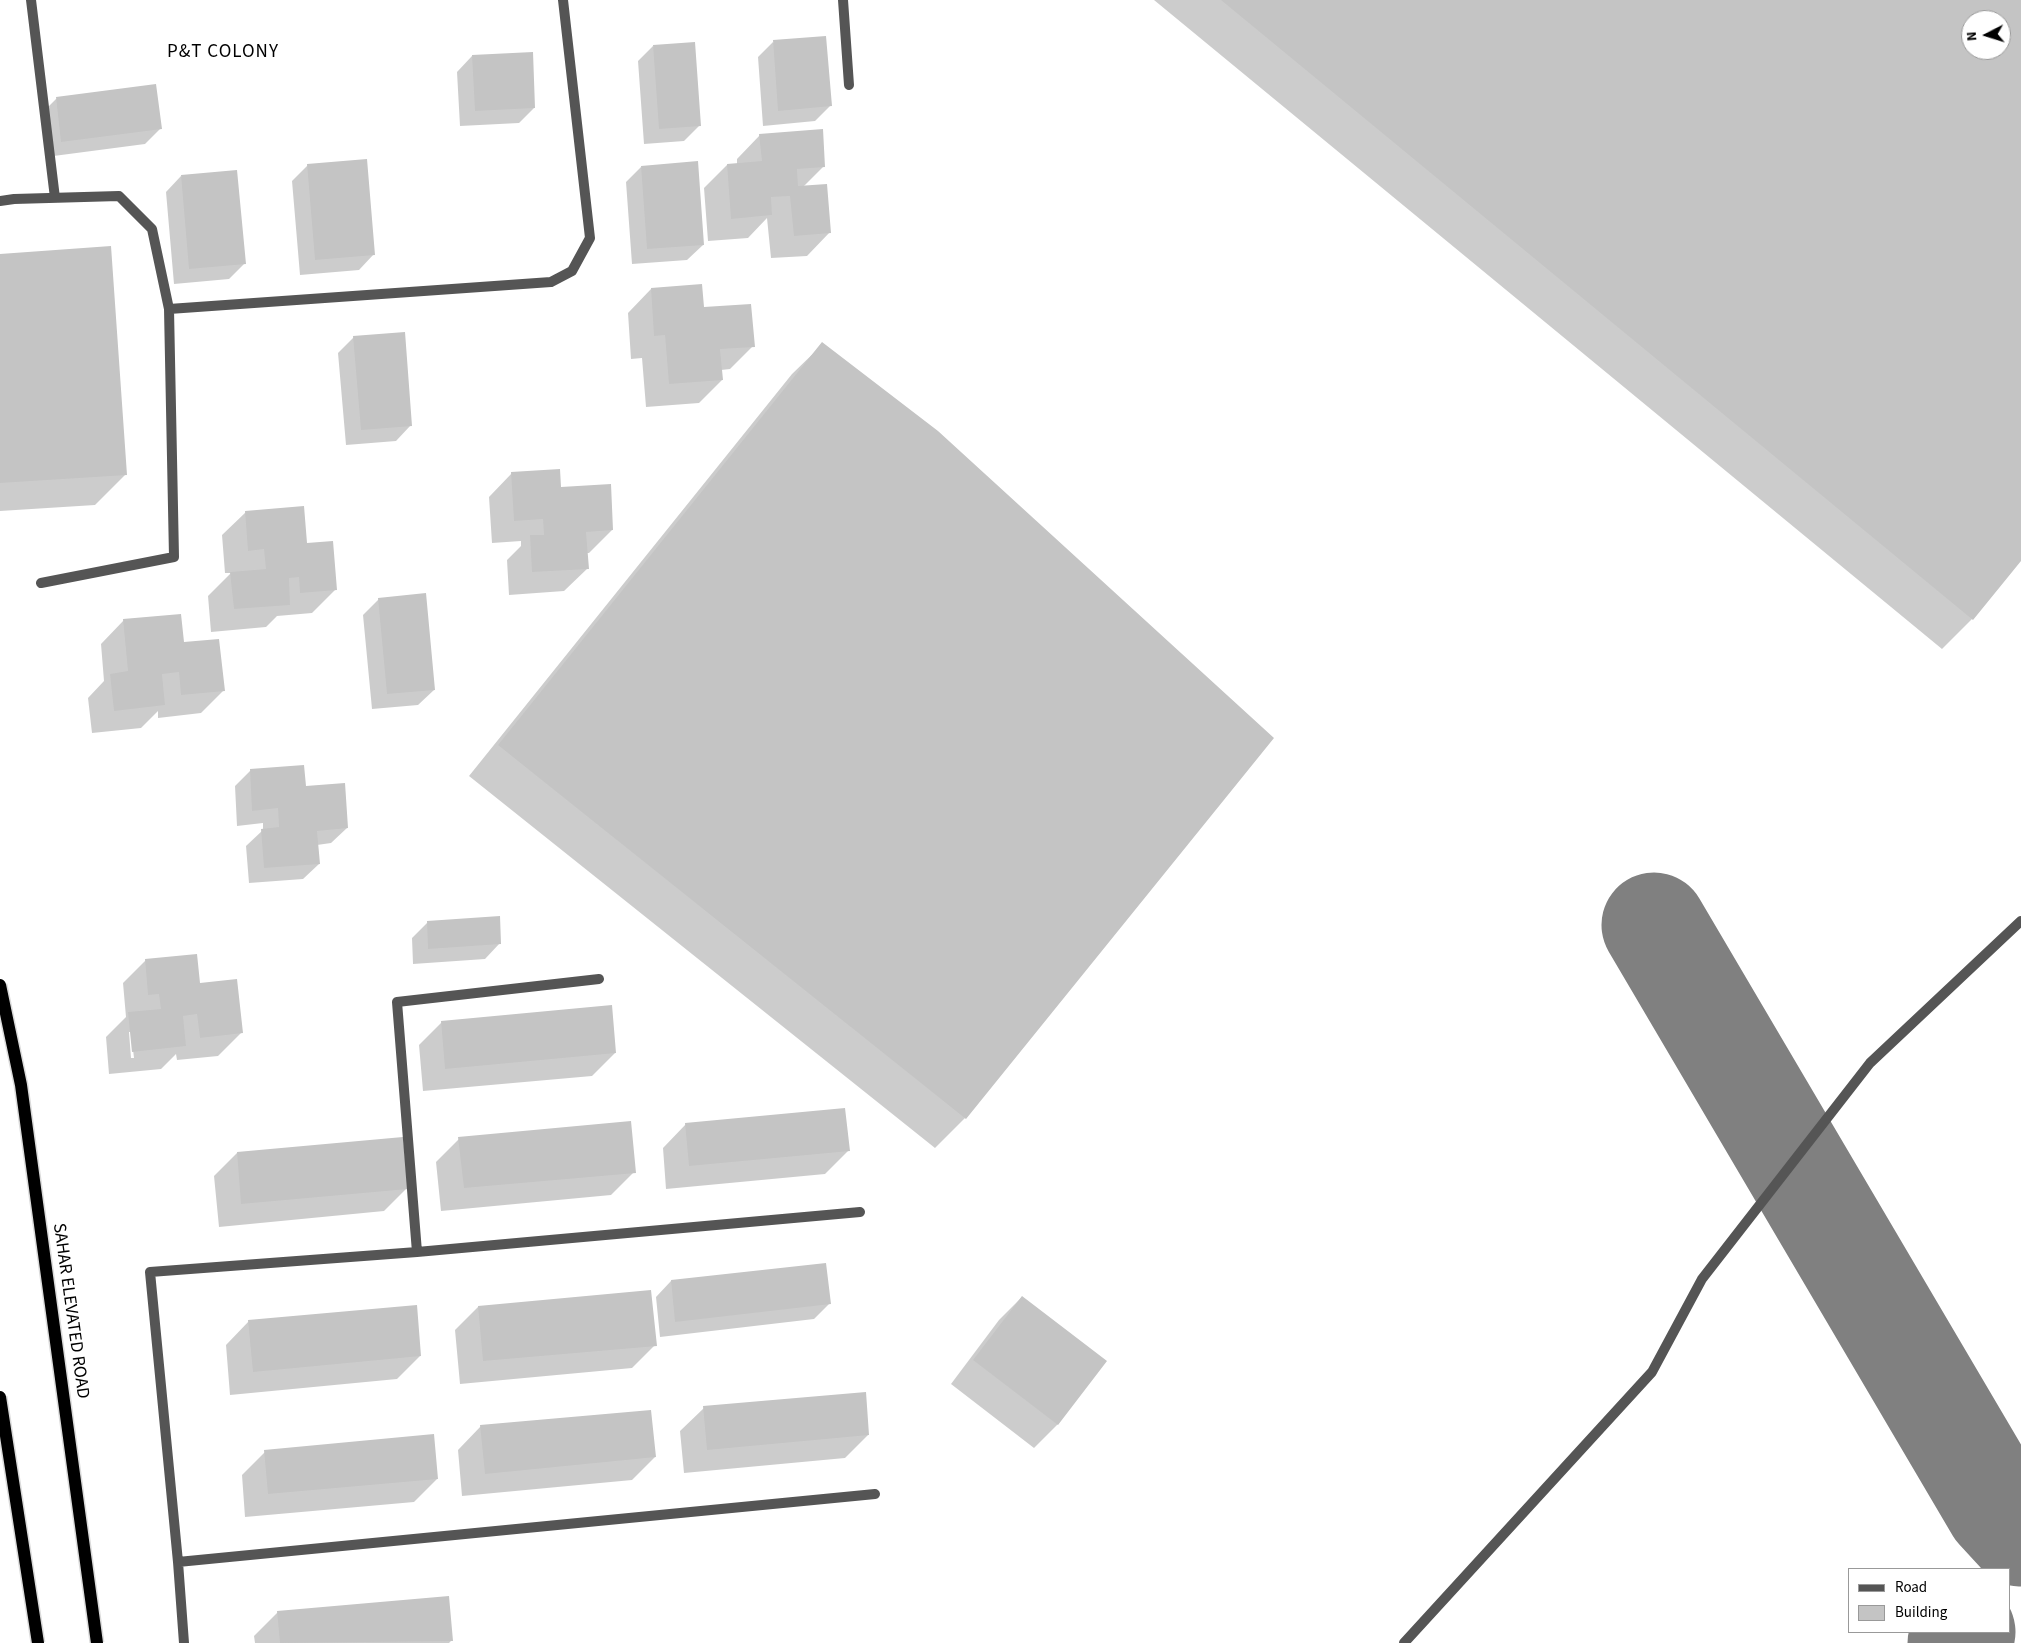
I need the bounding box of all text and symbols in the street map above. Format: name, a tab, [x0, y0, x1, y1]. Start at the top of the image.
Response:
north arrow	[1961, 10, 2011, 60]
text: N	[1962, 31, 1982, 42]
district label: P&T COLONY	[166, 42, 280, 64]
street label: SAHAR ELEVATED ROAD	[47, 1222, 93, 1400]
legend	[1848, 1568, 2011, 1633]
text: Road	[1895, 1577, 1927, 1598]
text: Building	[1895, 1602, 1947, 1623]

